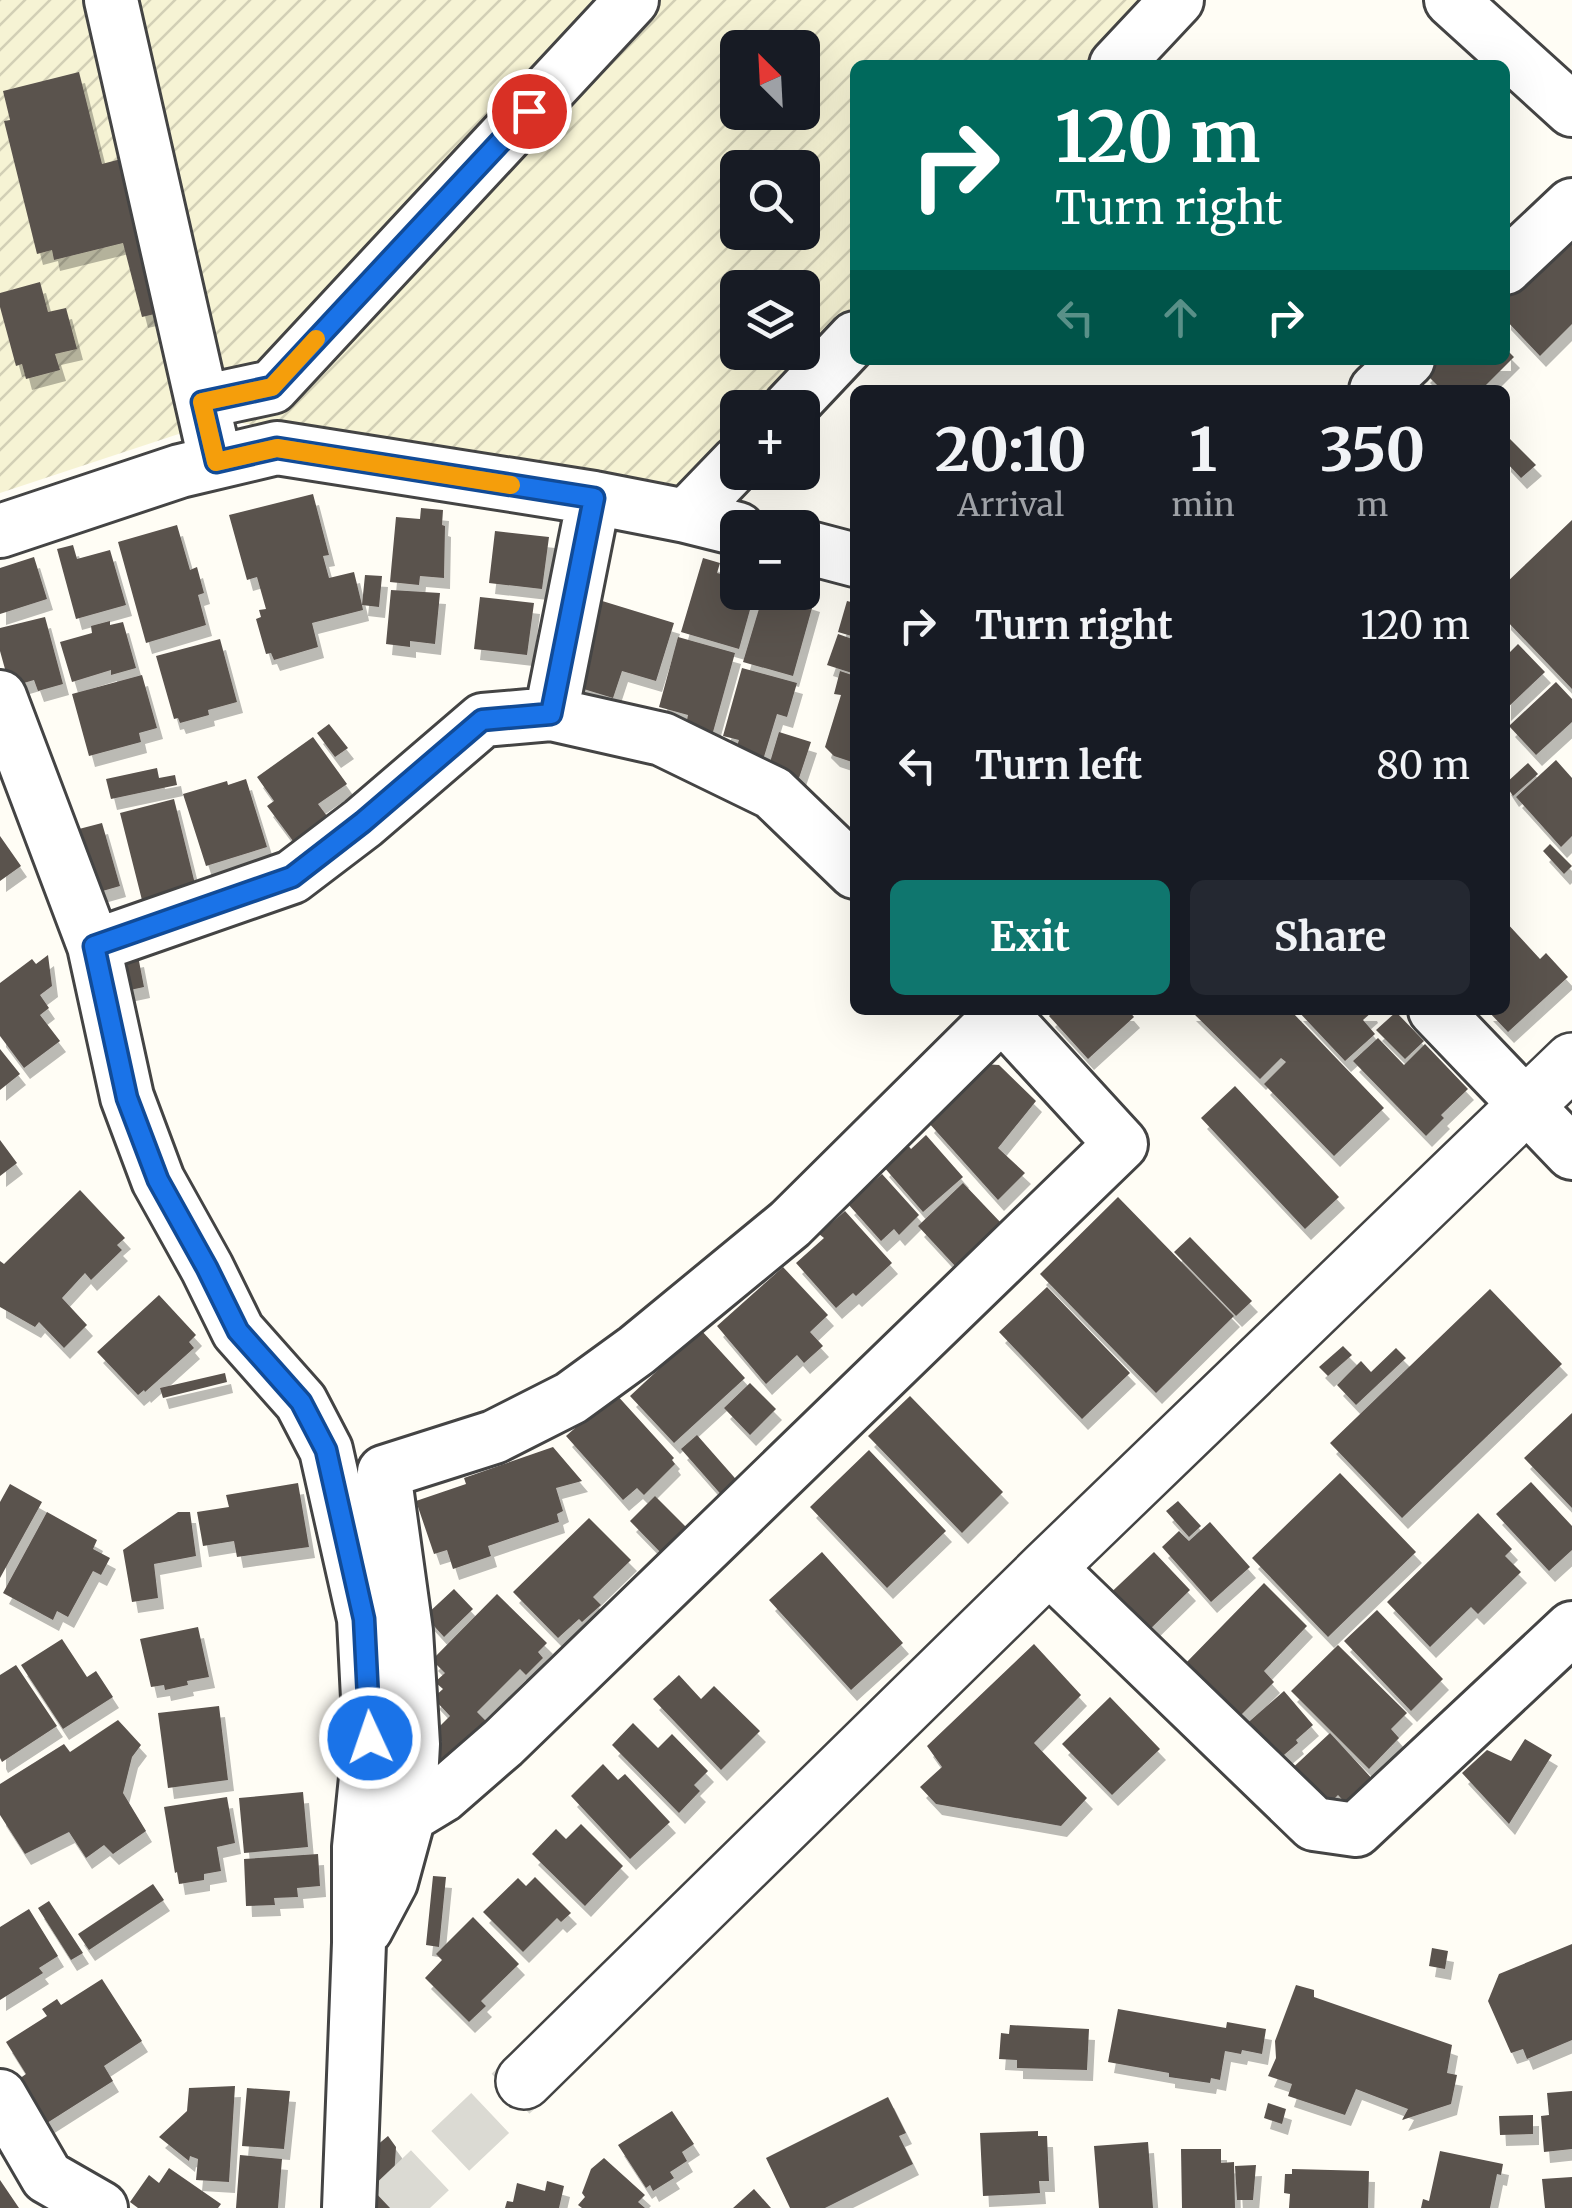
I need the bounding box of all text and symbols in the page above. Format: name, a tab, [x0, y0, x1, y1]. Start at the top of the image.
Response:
north arrow	[720, 30, 820, 130]
map controls	[720, 30, 820, 610]
pin	[487, 69, 572, 154]
icon: arrive	[502, 84, 557, 139]
text: 120 m	[1055, 93, 1260, 181]
icon: right	[890, 100, 1020, 230]
button: search	[720, 150, 820, 250]
text: Turn right	[1055, 180, 1283, 236]
button: layers	[720, 270, 820, 370]
icon: left	[1048, 290, 1103, 345]
icon: ahead	[1153, 290, 1208, 345]
icon: right	[1258, 290, 1313, 345]
button: +	[720, 390, 820, 490]
text: 20:10	[935, 412, 1087, 487]
text: 1	[1189, 412, 1217, 487]
text: 350	[1319, 412, 1425, 487]
text: Arrival	[957, 485, 1064, 525]
text: min	[1171, 485, 1235, 525]
text: m	[1356, 485, 1388, 525]
button: −	[720, 510, 820, 610]
icon: right	[890, 598, 945, 653]
text: Turn right	[975, 602, 1173, 649]
text: 120 m	[1360, 602, 1470, 649]
icon: left	[890, 738, 945, 793]
text: Turn left	[975, 742, 1142, 789]
text: 80 m	[1376, 742, 1470, 789]
button: Exit	[890, 880, 1170, 995]
button: Share	[1190, 880, 1470, 995]
position arrow	[318, 1686, 422, 1790]

